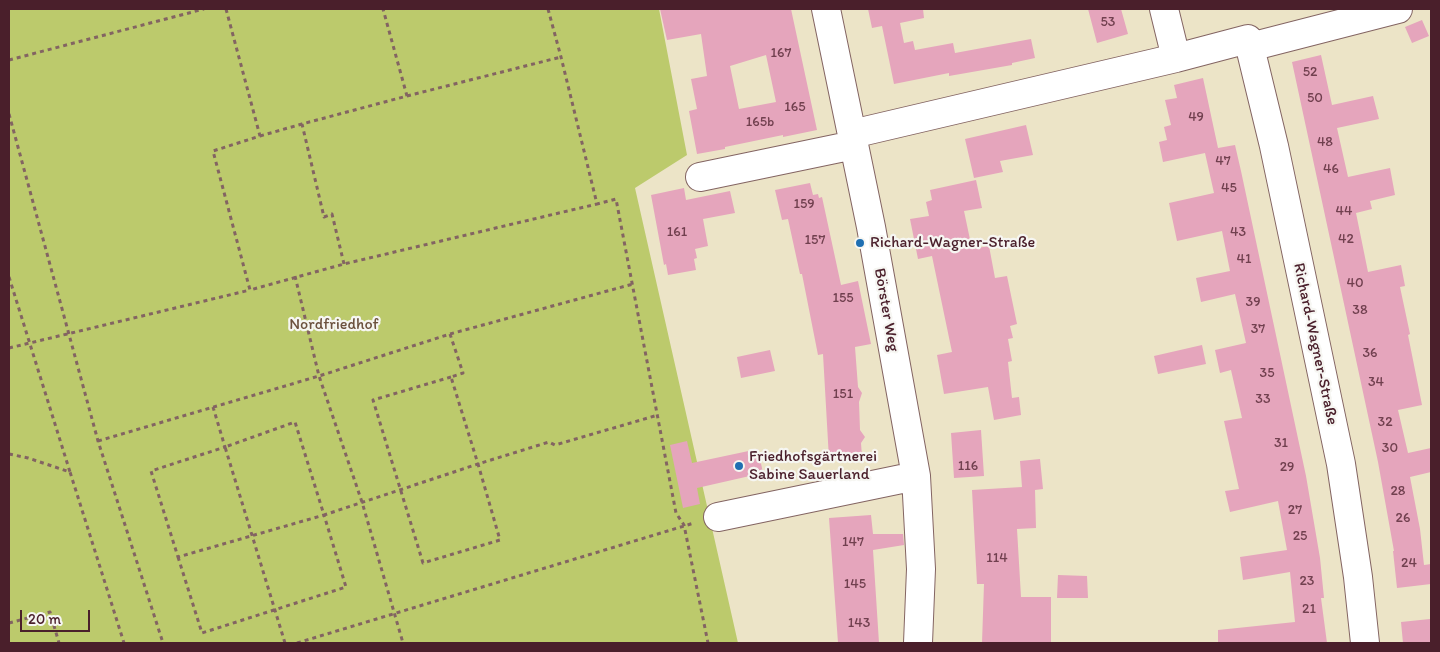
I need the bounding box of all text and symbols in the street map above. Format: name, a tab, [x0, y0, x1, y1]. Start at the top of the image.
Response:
house number: 53	[1101, 14, 1115, 30]
house number: 167	[771, 45, 791, 61]
house number: 52	[1303, 64, 1317, 80]
house number: 50	[1307, 90, 1323, 106]
house number: 165	[784, 99, 806, 115]
house number: 49	[1188, 109, 1204, 125]
house number: 165b	[746, 114, 774, 130]
house number: 48	[1317, 134, 1333, 150]
house number: 47	[1215, 153, 1231, 169]
house number: 46	[1323, 161, 1339, 177]
house number: 45	[1221, 180, 1237, 196]
house number: 159	[793, 196, 815, 212]
house number: 44	[1336, 203, 1352, 219]
house number: 161	[667, 224, 687, 240]
house number: 43	[1230, 224, 1246, 240]
house number: 42	[1338, 231, 1354, 247]
house number: 157	[805, 232, 825, 248]
place label: Richard-Wagner-Straße	[870, 233, 1035, 253]
marker: Richard-Wagner-Straße	[854, 237, 866, 249]
house number: 41	[1237, 251, 1251, 267]
street label: Richard-Wagner-Straße	[1288, 261, 1342, 427]
street label: Börster Weg	[869, 267, 903, 353]
house number: 40	[1346, 275, 1364, 291]
house number: 155	[832, 290, 854, 306]
house number: 39	[1246, 294, 1260, 310]
house number: 38	[1352, 302, 1368, 318]
park label: Nordfriedhof	[289, 315, 379, 335]
house number: 37	[1251, 321, 1265, 337]
house number: 36	[1362, 345, 1378, 361]
house number: 35	[1260, 365, 1274, 381]
house number: 34	[1368, 374, 1384, 390]
house number: 151	[833, 386, 853, 402]
house number: 33	[1255, 391, 1271, 407]
house number: 32	[1378, 414, 1392, 430]
house number: 31	[1274, 435, 1288, 451]
house number: 30	[1382, 440, 1398, 456]
place label: Friedhofsgärtnerei Sabine Sauerland	[749, 447, 877, 485]
house number: 116	[958, 458, 978, 474]
house number: 29	[1280, 459, 1294, 475]
marker: Friedhofsgärtnerei Sabine Sauerland	[733, 460, 745, 472]
house number: 28	[1390, 483, 1406, 499]
house number: 27	[1288, 502, 1302, 518]
house number: 26	[1396, 510, 1410, 526]
house number: 25	[1293, 528, 1307, 544]
house number: 147	[842, 534, 864, 550]
house number: 114	[986, 550, 1008, 566]
house number: 24	[1401, 555, 1417, 571]
house number: 23	[1300, 573, 1314, 589]
house number: 145	[844, 576, 866, 592]
scale bar	[22, 600, 92, 632]
house number: 21	[1302, 601, 1316, 617]
text: 20 m	[28, 610, 61, 628]
house number: 143	[848, 615, 870, 631]

